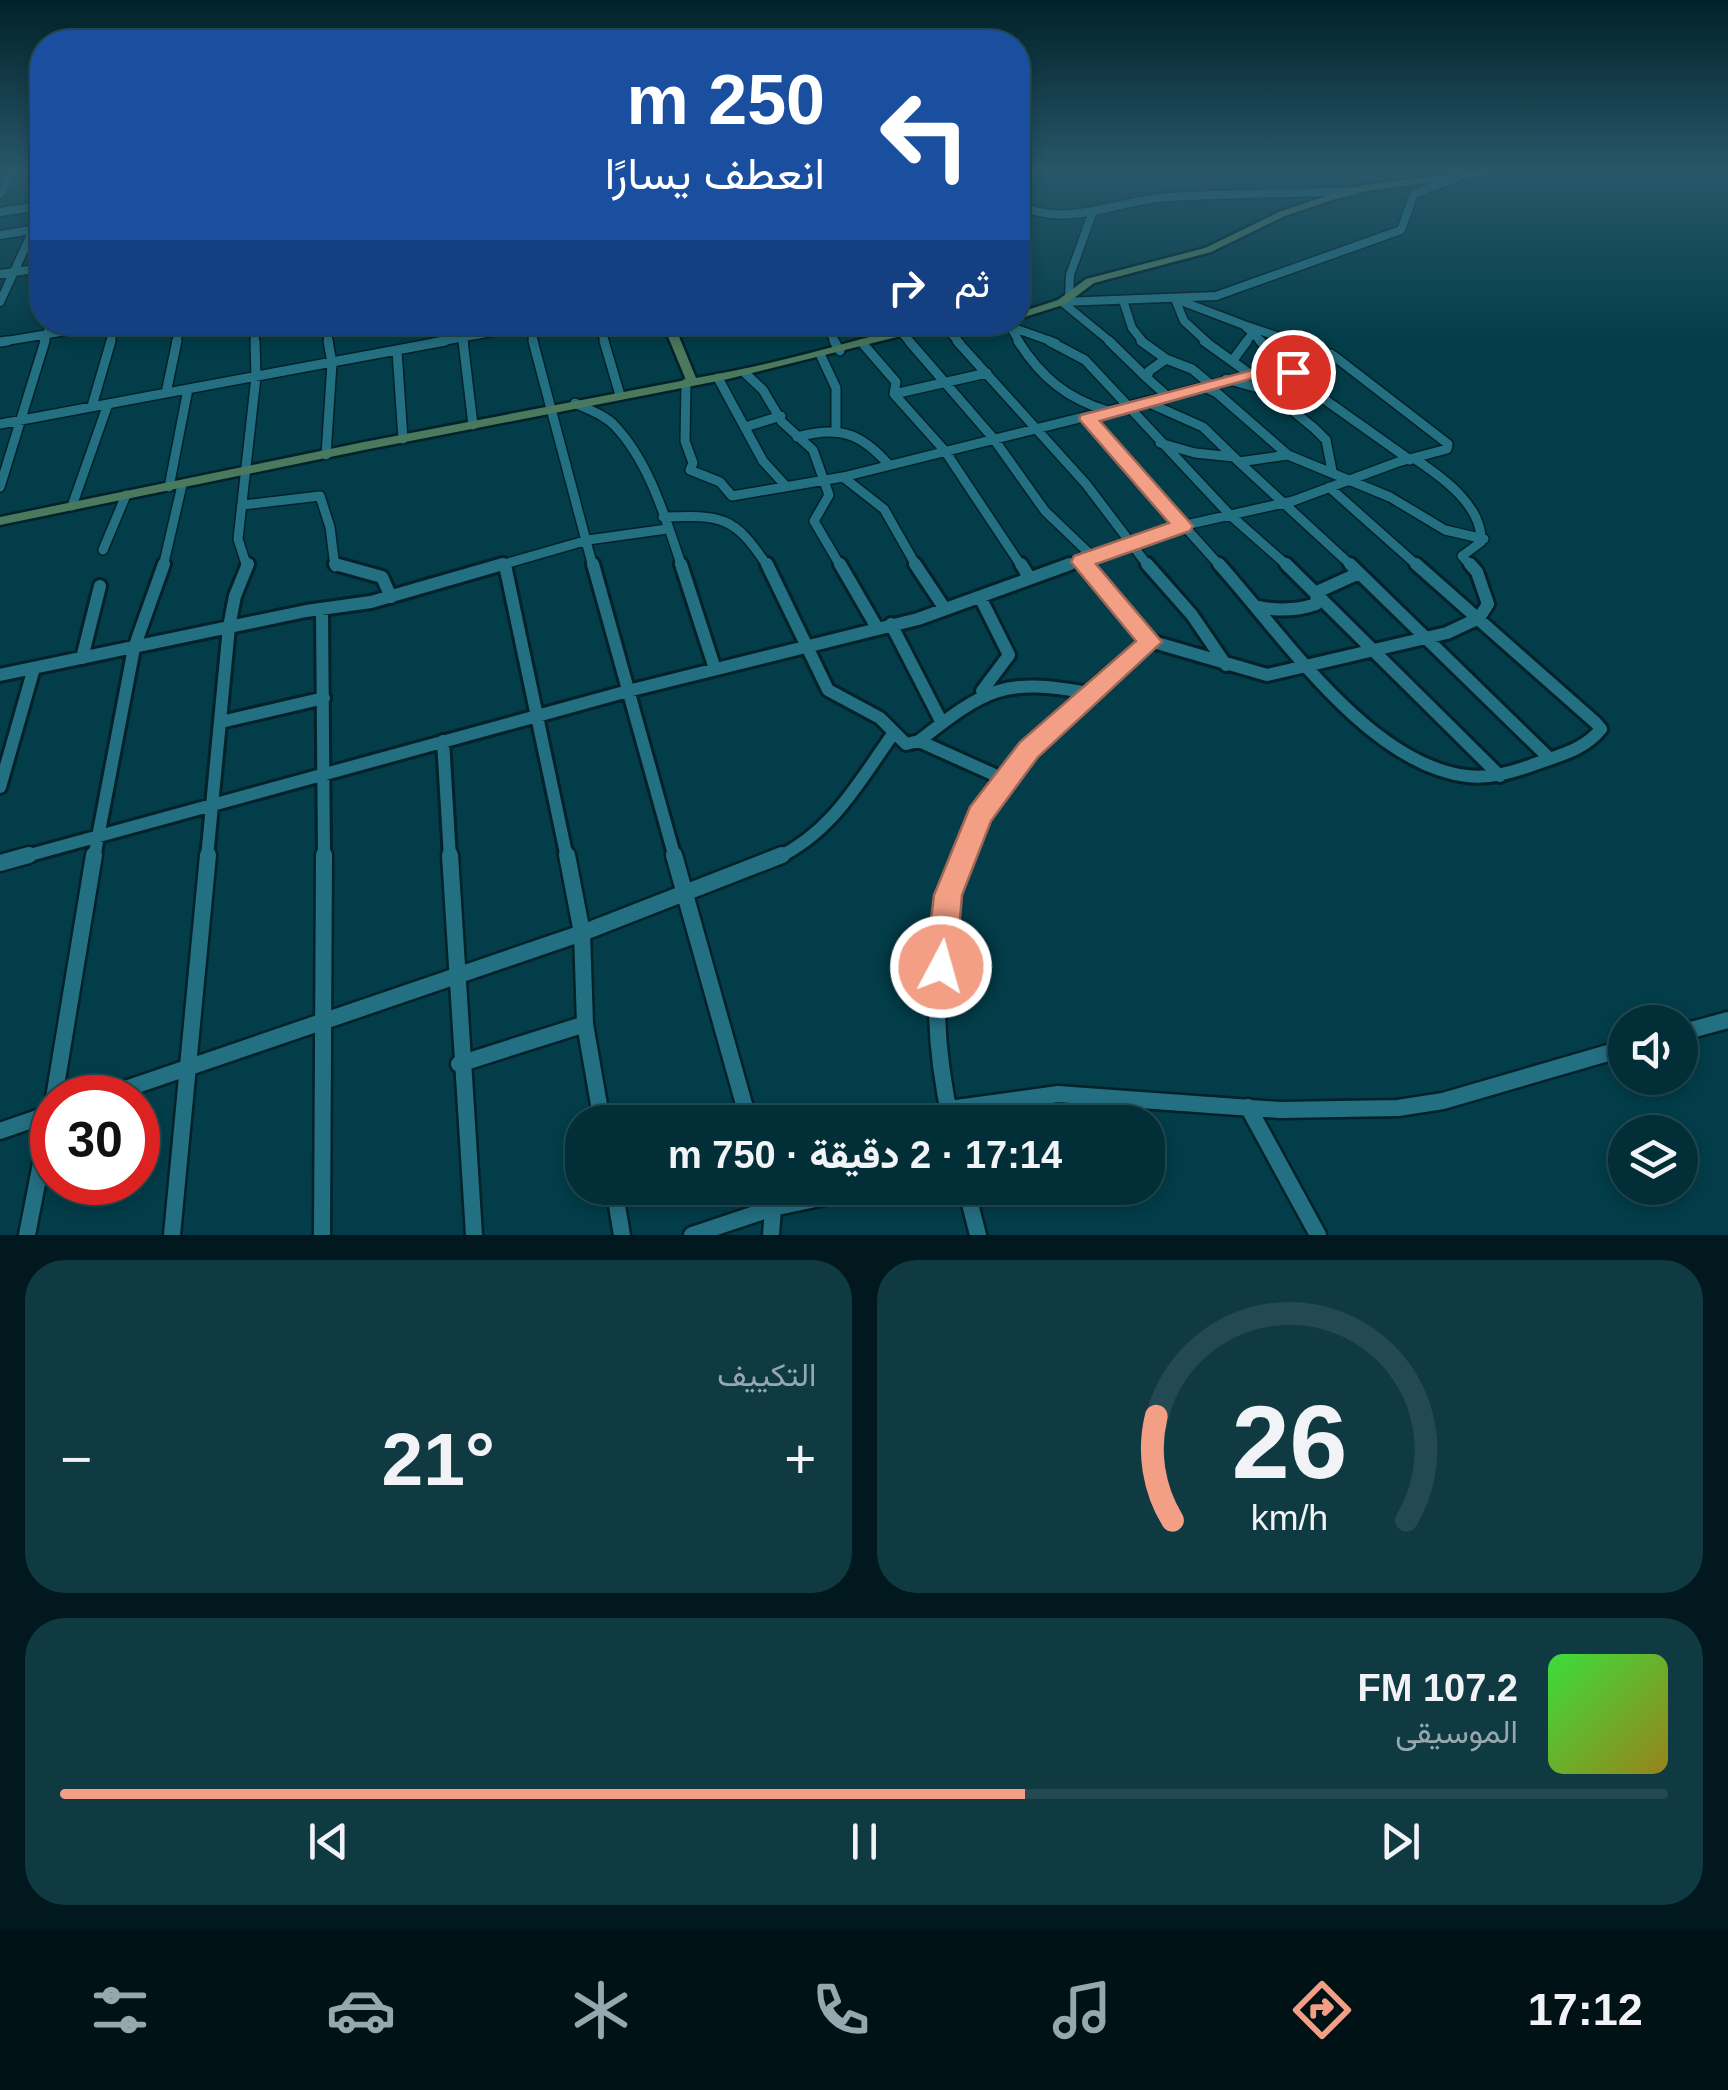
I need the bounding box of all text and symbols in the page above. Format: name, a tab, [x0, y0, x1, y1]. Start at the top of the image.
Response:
text: 250 m	[627, 61, 825, 139]
icon: left	[860, 70, 990, 200]
text: انعطف يسارًا	[605, 148, 825, 199]
icon: right	[879, 260, 934, 315]
text: ثم	[954, 263, 990, 305]
pin	[1251, 330, 1336, 415]
icon: arrive	[1266, 345, 1321, 400]
position arrow	[889, 915, 993, 1019]
map controls	[1608, 1005, 1698, 1205]
button: sound	[1608, 1005, 1698, 1095]
speed limit sign: 30	[30, 1075, 160, 1205]
button: layers	[1608, 1115, 1698, 1205]
text: 17:14 · 2 دقيقة · 750 m	[668, 1134, 1062, 1176]
text: التكييف	[717, 1357, 817, 1393]
text: 26	[1232, 1384, 1348, 1500]
text: 21°	[382, 1417, 495, 1501]
text: −	[60, 1428, 92, 1490]
text: +	[784, 1428, 816, 1490]
text: km/h	[1251, 1498, 1328, 1538]
text: 107.2 FM	[1357, 1667, 1518, 1709]
text: الموسيقى	[1395, 1714, 1518, 1750]
icon: previous	[301, 1814, 356, 1869]
icon: pause	[837, 1814, 892, 1869]
icon: next	[1373, 1814, 1428, 1869]
icon: filters	[85, 1975, 155, 2045]
icon: car	[326, 1975, 396, 2045]
icon: climate	[566, 1975, 636, 2045]
icon: phone	[806, 1975, 876, 2045]
icon: music	[1047, 1975, 1117, 2045]
icon: directions	[1287, 1975, 1357, 2045]
text: 17:12	[1528, 1984, 1643, 2035]

